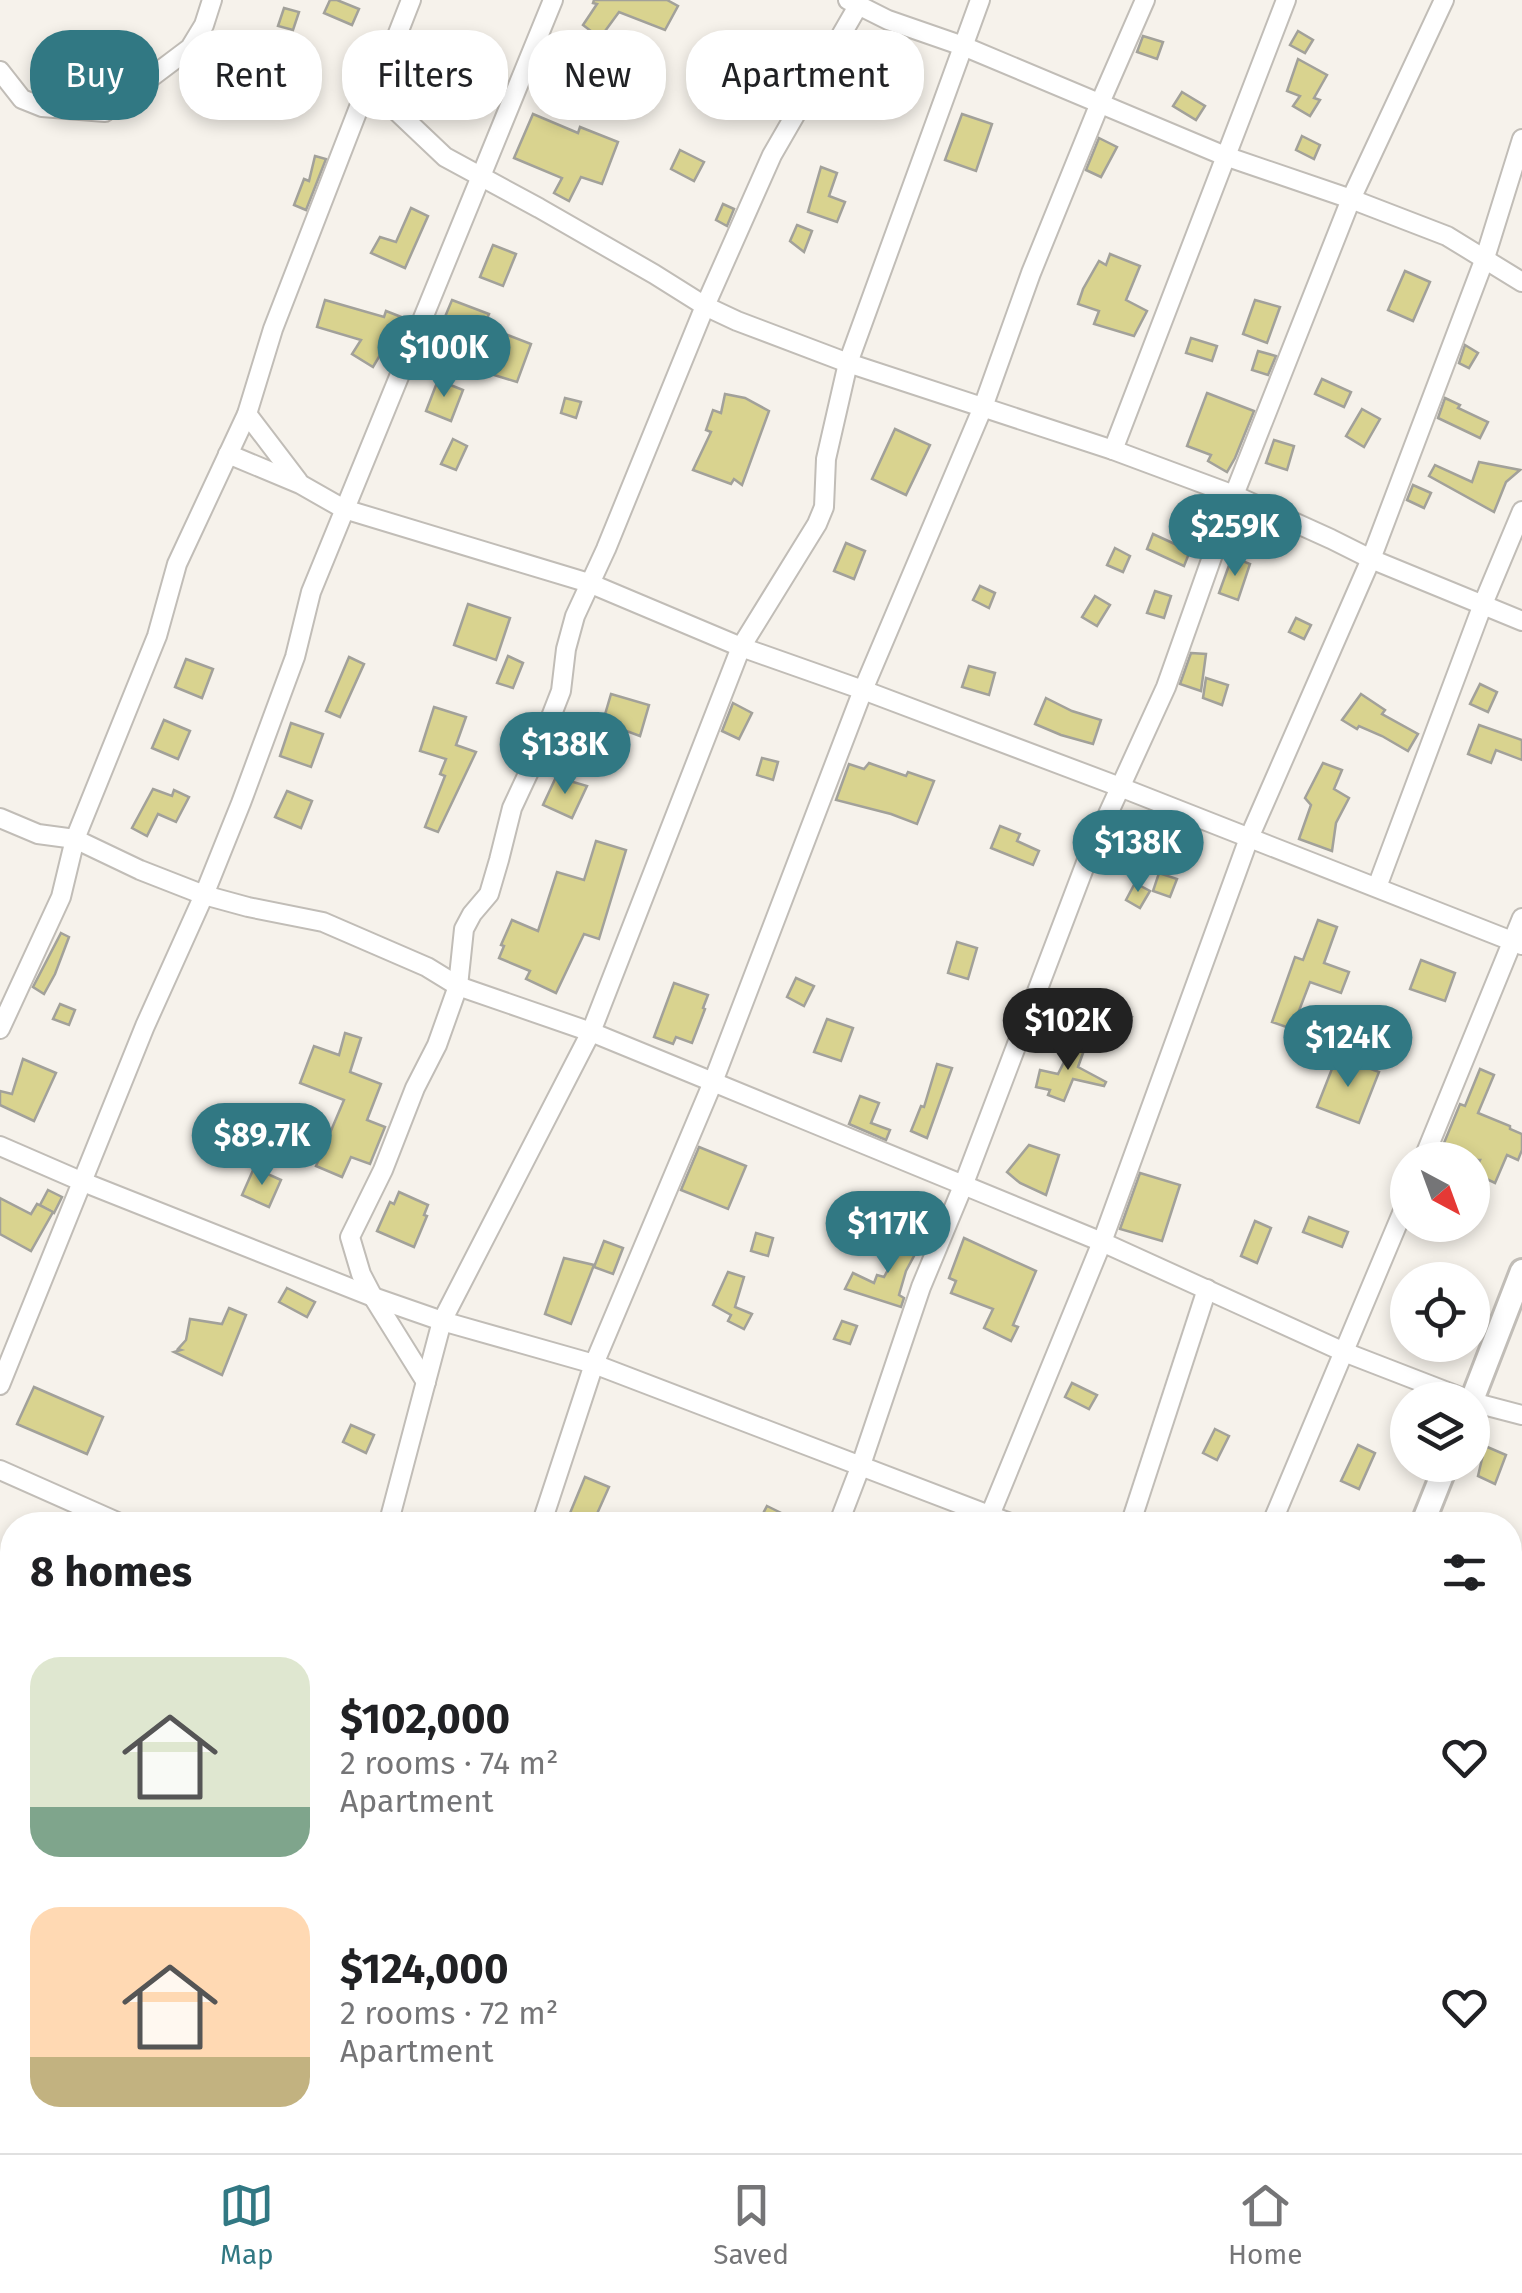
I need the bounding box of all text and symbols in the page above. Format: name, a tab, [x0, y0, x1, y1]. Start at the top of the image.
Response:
chip: Buy	[30, 30, 159, 120]
chip: Rent	[179, 30, 322, 120]
chip: Filters	[342, 30, 508, 120]
chip: New	[528, 30, 666, 120]
chip: Apartment	[686, 30, 924, 120]
pin: $100K	[374, 315, 514, 400]
text: $100K	[400, 328, 488, 366]
pin: $259K	[1165, 494, 1305, 579]
text: $259K	[1191, 507, 1279, 545]
pin: $138K	[495, 712, 635, 797]
text: $138K	[522, 725, 608, 763]
pin: $138K	[1068, 810, 1208, 895]
text: $138K	[1095, 823, 1181, 861]
pin: $102K	[998, 988, 1138, 1073]
text: $102K	[1025, 1001, 1111, 1039]
pin: $124K	[1278, 1005, 1418, 1090]
text: $124K	[1305, 1018, 1391, 1056]
pin: $89.7K	[181, 1103, 343, 1188]
text: $89.7K	[214, 1116, 310, 1154]
north arrow	[1390, 1142, 1490, 1242]
map controls	[1390, 1142, 1490, 1482]
pin: $117K	[818, 1191, 958, 1276]
text: $117K	[848, 1204, 928, 1242]
button: locate	[1390, 1262, 1490, 1362]
button: layers	[1390, 1382, 1490, 1482]
icon: filters	[1437, 1545, 1492, 1600]
text: 8 homes	[30, 1547, 192, 1597]
text: $102,000	[340, 1694, 510, 1744]
icon: home	[110, 1697, 230, 1817]
icon: heart	[1437, 1730, 1492, 1785]
text: 2 rooms · 74 m²	[340, 1744, 559, 1782]
text: Apartment	[340, 1782, 494, 1820]
text: $124,000	[340, 1944, 508, 1994]
icon: home	[110, 1947, 230, 2067]
icon: heart	[1437, 1980, 1492, 2035]
text: 2 rooms · 72 m²	[340, 1994, 558, 2032]
text: Apartment	[340, 2032, 494, 2070]
tab: Map	[219, 2178, 274, 2271]
tab: Saved	[713, 2178, 789, 2271]
tab: Home	[1228, 2178, 1303, 2271]

